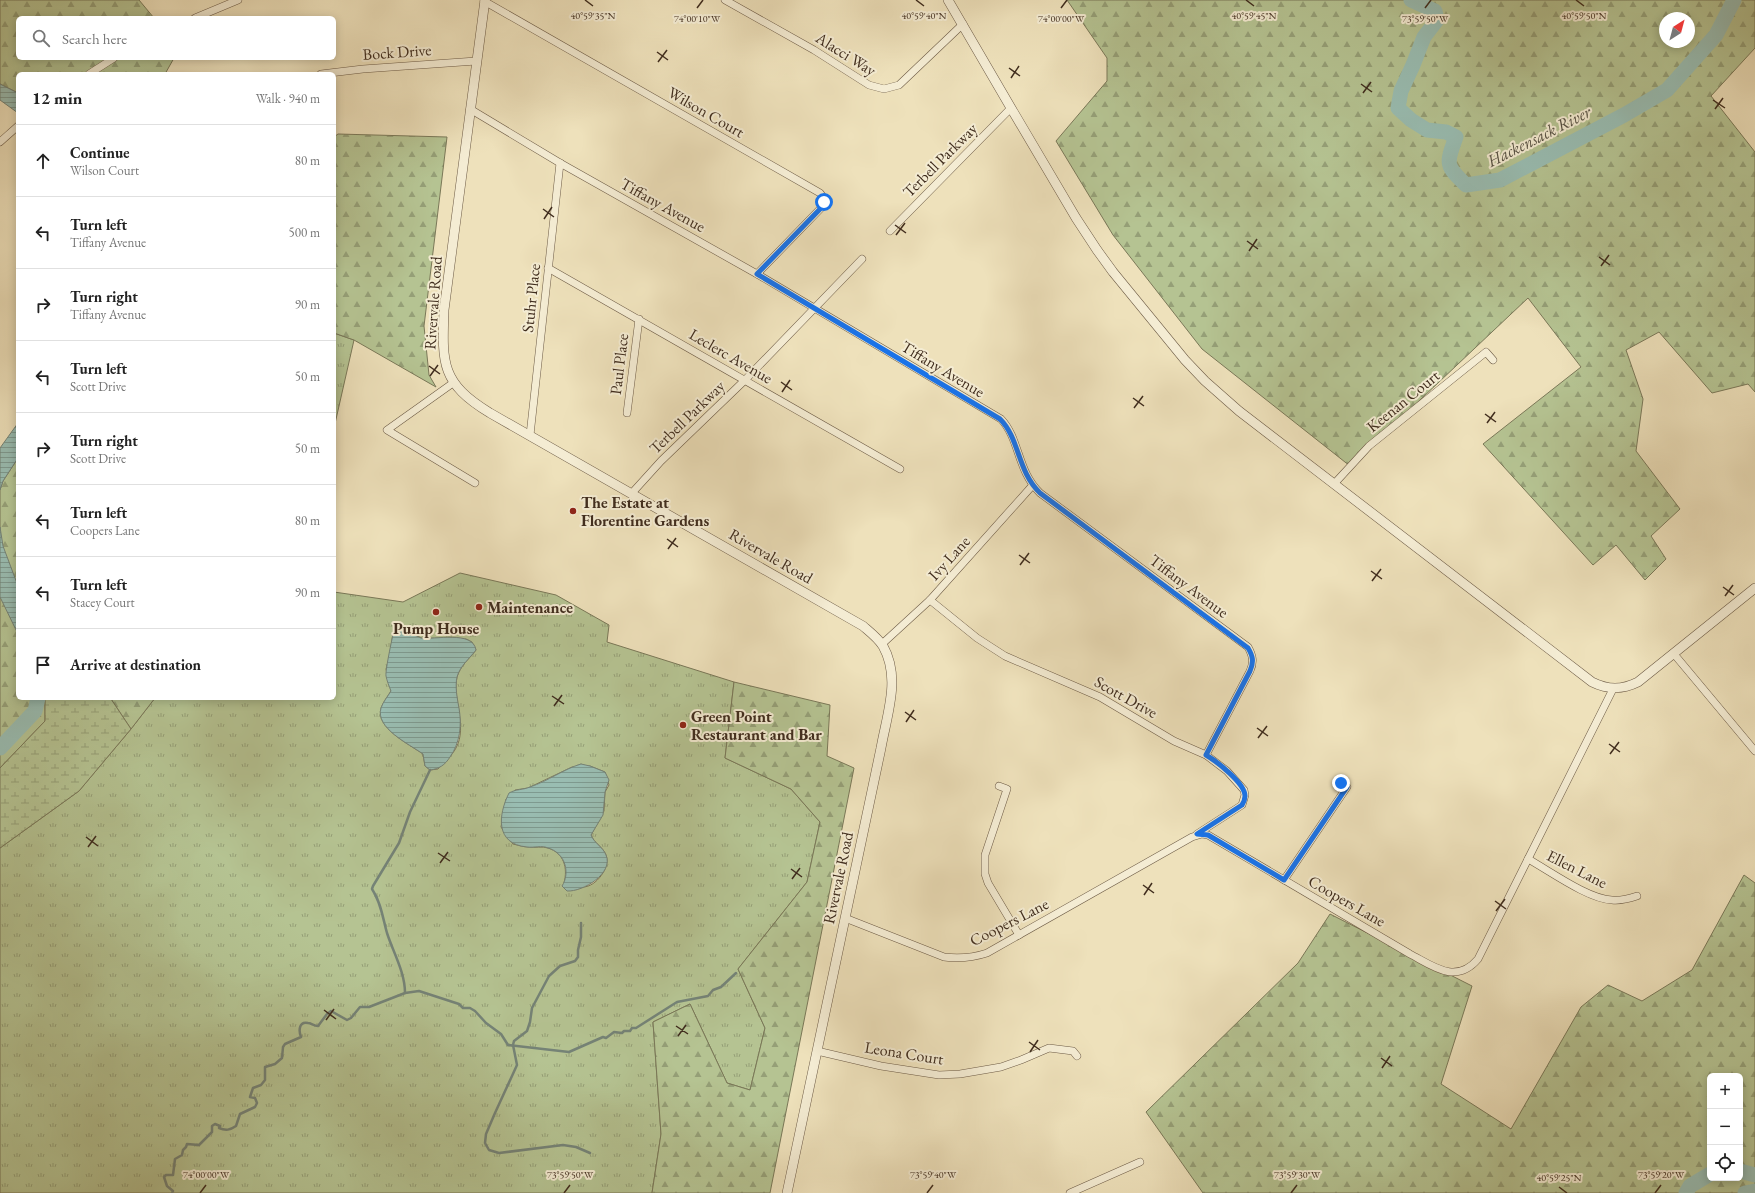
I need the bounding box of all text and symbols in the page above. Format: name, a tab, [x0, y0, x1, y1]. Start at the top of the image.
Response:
text: 40°59'35"N	[571, 9, 616, 22]
text: 40°59'40"N	[902, 9, 947, 22]
text: 40°59'45"N	[1232, 9, 1277, 22]
text: 40°59'50"N	[1562, 9, 1607, 22]
text: 74°00'10"W	[674, 12, 721, 25]
text: 74°00'00"W	[1038, 12, 1085, 25]
text: 73°59'50"W	[1402, 12, 1449, 25]
north arrow	[1659, 12, 1695, 48]
search box	[16, 16, 336, 60]
icon: search	[30, 27, 52, 49]
street label: Alacci Way	[811, 27, 881, 81]
text: Search here	[62, 29, 127, 48]
street label: Bock Drive	[362, 39, 432, 65]
street label: Wilson Court	[664, 82, 748, 142]
text: 12 min	[32, 87, 82, 109]
text: Walk · 940 m	[256, 90, 320, 107]
water label: Hackensack River	[1482, 100, 1596, 172]
street label: Terbell Parkway	[898, 118, 982, 202]
text: Continue	[70, 143, 130, 162]
icon: ahead	[32, 150, 54, 172]
text: 80 m	[295, 152, 320, 169]
text: Wilson Court	[70, 162, 139, 179]
street label: Tiffany Avenue	[617, 173, 709, 237]
route start	[815, 193, 833, 211]
text: Turn left	[70, 215, 127, 234]
icon: left	[32, 222, 54, 244]
text: 500 m	[289, 224, 320, 241]
text: Tiffany Avenue	[70, 234, 146, 251]
street label: Rivervale Road	[419, 255, 447, 350]
street label: Stuhr Place	[517, 263, 545, 333]
text: Turn right	[70, 287, 138, 306]
icon: right	[32, 294, 54, 316]
text: 90 m	[295, 296, 320, 313]
text: Tiffany Avenue	[70, 306, 146, 323]
street label: Leclerc Avenue	[685, 324, 777, 388]
street label: Paul Place	[605, 332, 633, 396]
street label: Tiffany Avenue	[897, 336, 989, 402]
text: Turn left	[70, 359, 127, 378]
street label: Keenan Court	[1362, 365, 1444, 437]
icon: left	[32, 366, 54, 388]
text: 50 m	[295, 368, 320, 385]
street label: Terbell Parkway	[645, 375, 730, 458]
text: Scott Drive	[70, 378, 126, 395]
text: Turn right	[70, 431, 138, 450]
icon: right	[32, 438, 54, 460]
text: 50 m	[295, 440, 320, 457]
text: Scott Drive	[70, 450, 126, 467]
place label: The Estate at Florentine Gardens	[581, 492, 709, 531]
text: Turn left	[70, 503, 127, 522]
marker: The Estate at Florentine Gardens	[568, 506, 578, 516]
icon: left	[32, 510, 54, 532]
text: 80 m	[295, 512, 320, 529]
text: Coopers Lane	[70, 522, 140, 539]
street label: Rivervale Road	[725, 524, 817, 589]
street label: Ivy Lane	[923, 531, 975, 585]
street label: Tiffany Avenue	[1145, 549, 1233, 623]
text: Turn left	[70, 575, 127, 594]
icon: left	[32, 582, 54, 604]
text: 90 m	[295, 584, 320, 601]
text: Stacey Court	[70, 594, 135, 611]
place label: Maintenance	[487, 597, 573, 618]
marker: Maintenance	[474, 602, 484, 612]
marker: Pump House	[431, 607, 441, 617]
place label: Pump House	[393, 618, 479, 639]
icon: arrive	[32, 654, 54, 676]
text: Arrive at destination	[70, 655, 201, 674]
street label: Scott Drive	[1091, 671, 1161, 723]
place label: Green Point Restaurant and Bar	[691, 706, 822, 745]
marker: Green Point Restaurant and Bar	[678, 720, 688, 730]
route end	[1332, 774, 1350, 792]
street label: Rivervale Road	[818, 829, 858, 926]
street label: Ellen Lane	[1543, 845, 1611, 893]
street label: Coopers Lane	[1305, 870, 1389, 932]
street label: Coopers Lane	[966, 893, 1052, 951]
street label: Leona Court	[863, 1036, 945, 1070]
map controls	[1707, 1073, 1743, 1181]
button: +	[1707, 1073, 1743, 1109]
button: −	[1707, 1109, 1743, 1145]
button: locate	[1707, 1145, 1743, 1181]
text: 74°00'00"W	[183, 1168, 230, 1181]
text: 73°59'50"W	[547, 1168, 594, 1181]
text: 73°59'40"W	[910, 1168, 957, 1181]
text: 73°59'30"W	[1274, 1168, 1321, 1181]
text: 73°59'20"W	[1638, 1168, 1685, 1181]
text: 40°59'25"N	[1537, 1171, 1582, 1184]

